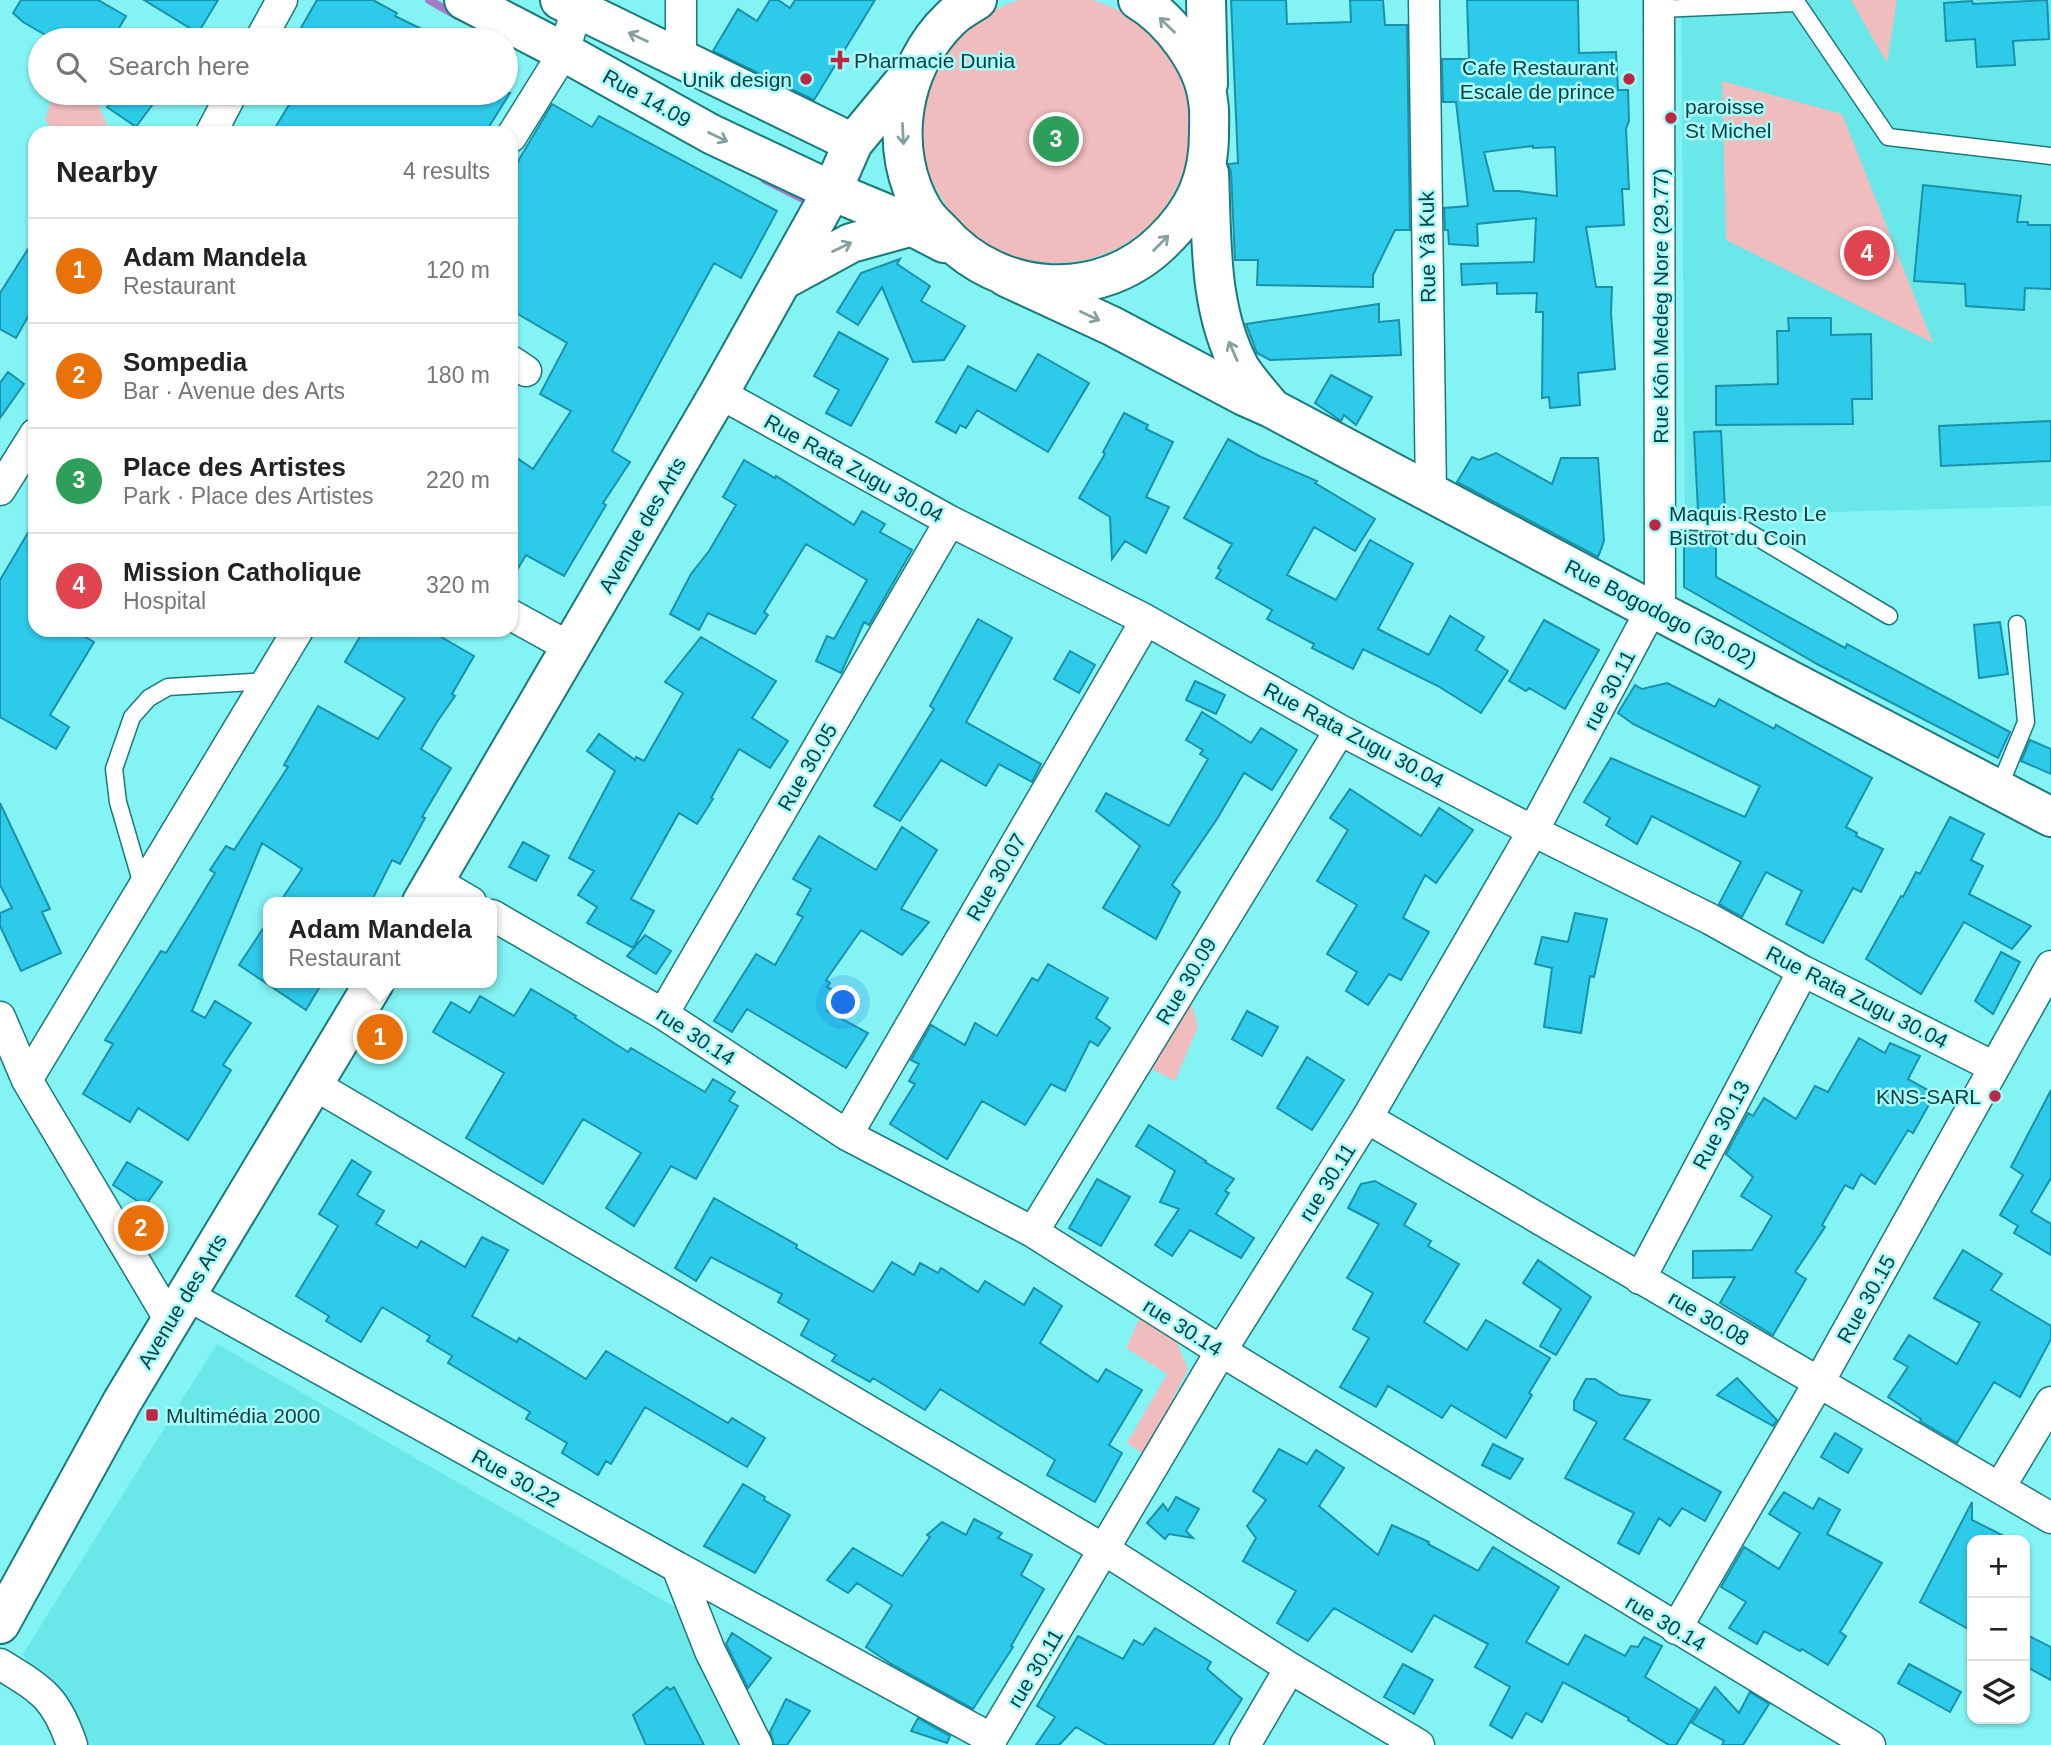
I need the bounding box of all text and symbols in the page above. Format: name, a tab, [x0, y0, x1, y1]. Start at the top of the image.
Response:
one-way arrow	[1158, 16, 1175, 33]
search box	[28, 28, 518, 105]
one-way arrow	[628, 30, 649, 44]
icon: search	[52, 48, 90, 86]
place label: Pharmacie Dunia	[854, 49, 1015, 72]
text: Search here	[108, 51, 250, 81]
marker: Pharmacie Dunia	[832, 52, 848, 68]
place label: Cafe Restaurant Escale de prince	[1460, 56, 1615, 103]
street label: Rue 14.09	[599, 64, 695, 132]
place label: Unik design	[682, 68, 792, 91]
marker: Unik design	[798, 71, 814, 87]
marker: Cafe Restaurant Escale de prince	[1621, 71, 1637, 87]
place label: paroisse St Michel	[1685, 95, 1771, 142]
marker: paroisse St Michel	[1663, 110, 1679, 126]
pin: 3	[1033, 113, 1079, 165]
one-way arrow	[897, 122, 910, 145]
one-way arrow	[707, 130, 728, 144]
text: Nearby	[56, 155, 158, 188]
text: 4 results	[403, 158, 490, 184]
street label: Rue Kôn Medeg Nore (29.77)	[1649, 168, 1672, 444]
street label: Rue Yâ Kuk	[1415, 190, 1439, 303]
pin: 4	[1844, 227, 1890, 279]
one-way arrow	[1152, 235, 1169, 252]
one-way arrow	[831, 240, 852, 253]
text: Adam Mandela	[123, 242, 307, 272]
text: 1	[73, 257, 85, 283]
text: 120 m	[426, 257, 490, 283]
text: Restaurant	[123, 273, 236, 299]
one-way arrow	[1079, 310, 1100, 323]
one-way arrow	[1226, 341, 1239, 363]
text: Sompedia	[123, 347, 247, 377]
text: 2	[73, 362, 85, 388]
text: 180 m	[426, 362, 490, 388]
text: Bar · Avenue des Arts	[123, 378, 345, 404]
street label: Rue Rata Zugu 30.04	[761, 409, 948, 527]
text: Place des Artistes	[123, 452, 346, 482]
street label: Avenue des Arts	[594, 453, 690, 597]
text: 3	[73, 467, 85, 493]
text: 220 m	[426, 467, 490, 493]
text: Park · Place des Artistes	[123, 483, 374, 509]
place label: Maquis Resto Le Bistrot du Coin	[1669, 502, 1827, 549]
marker: Maquis Resto Le Bistrot du Coin	[1647, 517, 1663, 533]
street label: Rue Bogodogo (30.02)	[1561, 555, 1761, 671]
text: Mission Catholique	[123, 557, 361, 587]
text: 4	[73, 572, 85, 598]
text: 320 m	[426, 572, 490, 598]
text: Hospital	[123, 588, 206, 614]
street label: rue 30.11	[1578, 646, 1640, 734]
street label: Rue Rata Zugu 30.04	[1260, 678, 1448, 792]
street label: Rue 30.05	[773, 719, 841, 815]
street label: Rue 30.07	[962, 829, 1030, 925]
popup	[263, 897, 497, 988]
text: Adam Mandela	[288, 914, 472, 944]
street label: Rue 30.09	[1151, 934, 1221, 1028]
street label: Rue Rata Zugu 30.04	[1762, 941, 1952, 1053]
text: Restaurant	[288, 945, 401, 971]
your location	[826, 985, 860, 1019]
street label: rue 30.14	[653, 1002, 740, 1070]
pin: 1	[357, 1011, 403, 1063]
street label: Rue 30.13	[1688, 1077, 1754, 1173]
place label: KNS-SARL	[1876, 1085, 1981, 1108]
marker: KNS-SARL	[1987, 1088, 2003, 1104]
street label: rue 30.11	[1294, 1139, 1360, 1225]
pin: 2	[118, 1202, 164, 1254]
street label: Avenue des Arts	[133, 1230, 231, 1372]
street label: Rue 30.15	[1832, 1251, 1900, 1347]
street label: rue 30.08	[1665, 1286, 1753, 1350]
street label: rue 30.14	[1139, 1294, 1227, 1360]
place label: Multimédia 2000	[166, 1404, 320, 1427]
marker: Multimédia 2000	[144, 1407, 160, 1423]
street label: Rue 30.22	[468, 1444, 564, 1512]
map controls	[1967, 1535, 2030, 1724]
button: +	[1967, 1535, 2030, 1598]
street label: rue 30.14	[1622, 1590, 1710, 1656]
button: −	[1967, 1598, 2030, 1661]
street label: rue 30.11	[1003, 1625, 1067, 1711]
button: layers	[1967, 1661, 2030, 1724]

